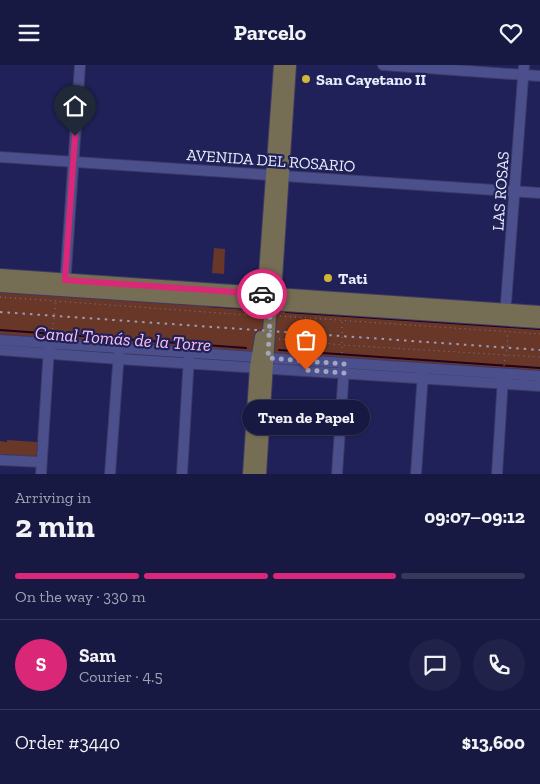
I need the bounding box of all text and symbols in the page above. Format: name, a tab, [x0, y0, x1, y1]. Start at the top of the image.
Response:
icon: menu	[15, 19, 43, 47]
text: Parcelo	[234, 19, 306, 46]
icon: heart	[497, 19, 525, 47]
place label: San Cayetano II	[316, 70, 427, 89]
marker: San Cayetano II	[300, 73, 312, 85]
pin	[54, 85, 96, 136]
icon: home	[61, 92, 89, 120]
street label: AVENIDA DEL ROSARIO	[186, 145, 356, 176]
street label: LAS ROSAS	[488, 151, 513, 231]
courier	[237, 269, 287, 319]
place label: Tati	[338, 269, 368, 288]
marker: Tati	[322, 272, 334, 284]
icon: car	[248, 280, 276, 308]
pin	[285, 319, 327, 370]
water label: Canal Tomás de la Torre	[34, 322, 212, 356]
icon: bag	[292, 326, 320, 354]
callout: Tren de Papel	[242, 400, 370, 435]
text: Tren de Papel	[258, 408, 354, 427]
text: Arriving in	[15, 488, 91, 507]
text: 09:07–09:12	[424, 505, 525, 528]
text: 2 min	[15, 507, 95, 545]
text: On the way · 330 m	[15, 587, 146, 606]
button: chat	[409, 639, 461, 691]
button: phone	[473, 639, 525, 691]
text: Sam	[79, 644, 116, 667]
text: S	[36, 653, 46, 676]
text: Courier · 4.5	[79, 667, 163, 686]
text: Order #3440	[15, 731, 120, 754]
text: $13,600	[462, 731, 525, 754]

